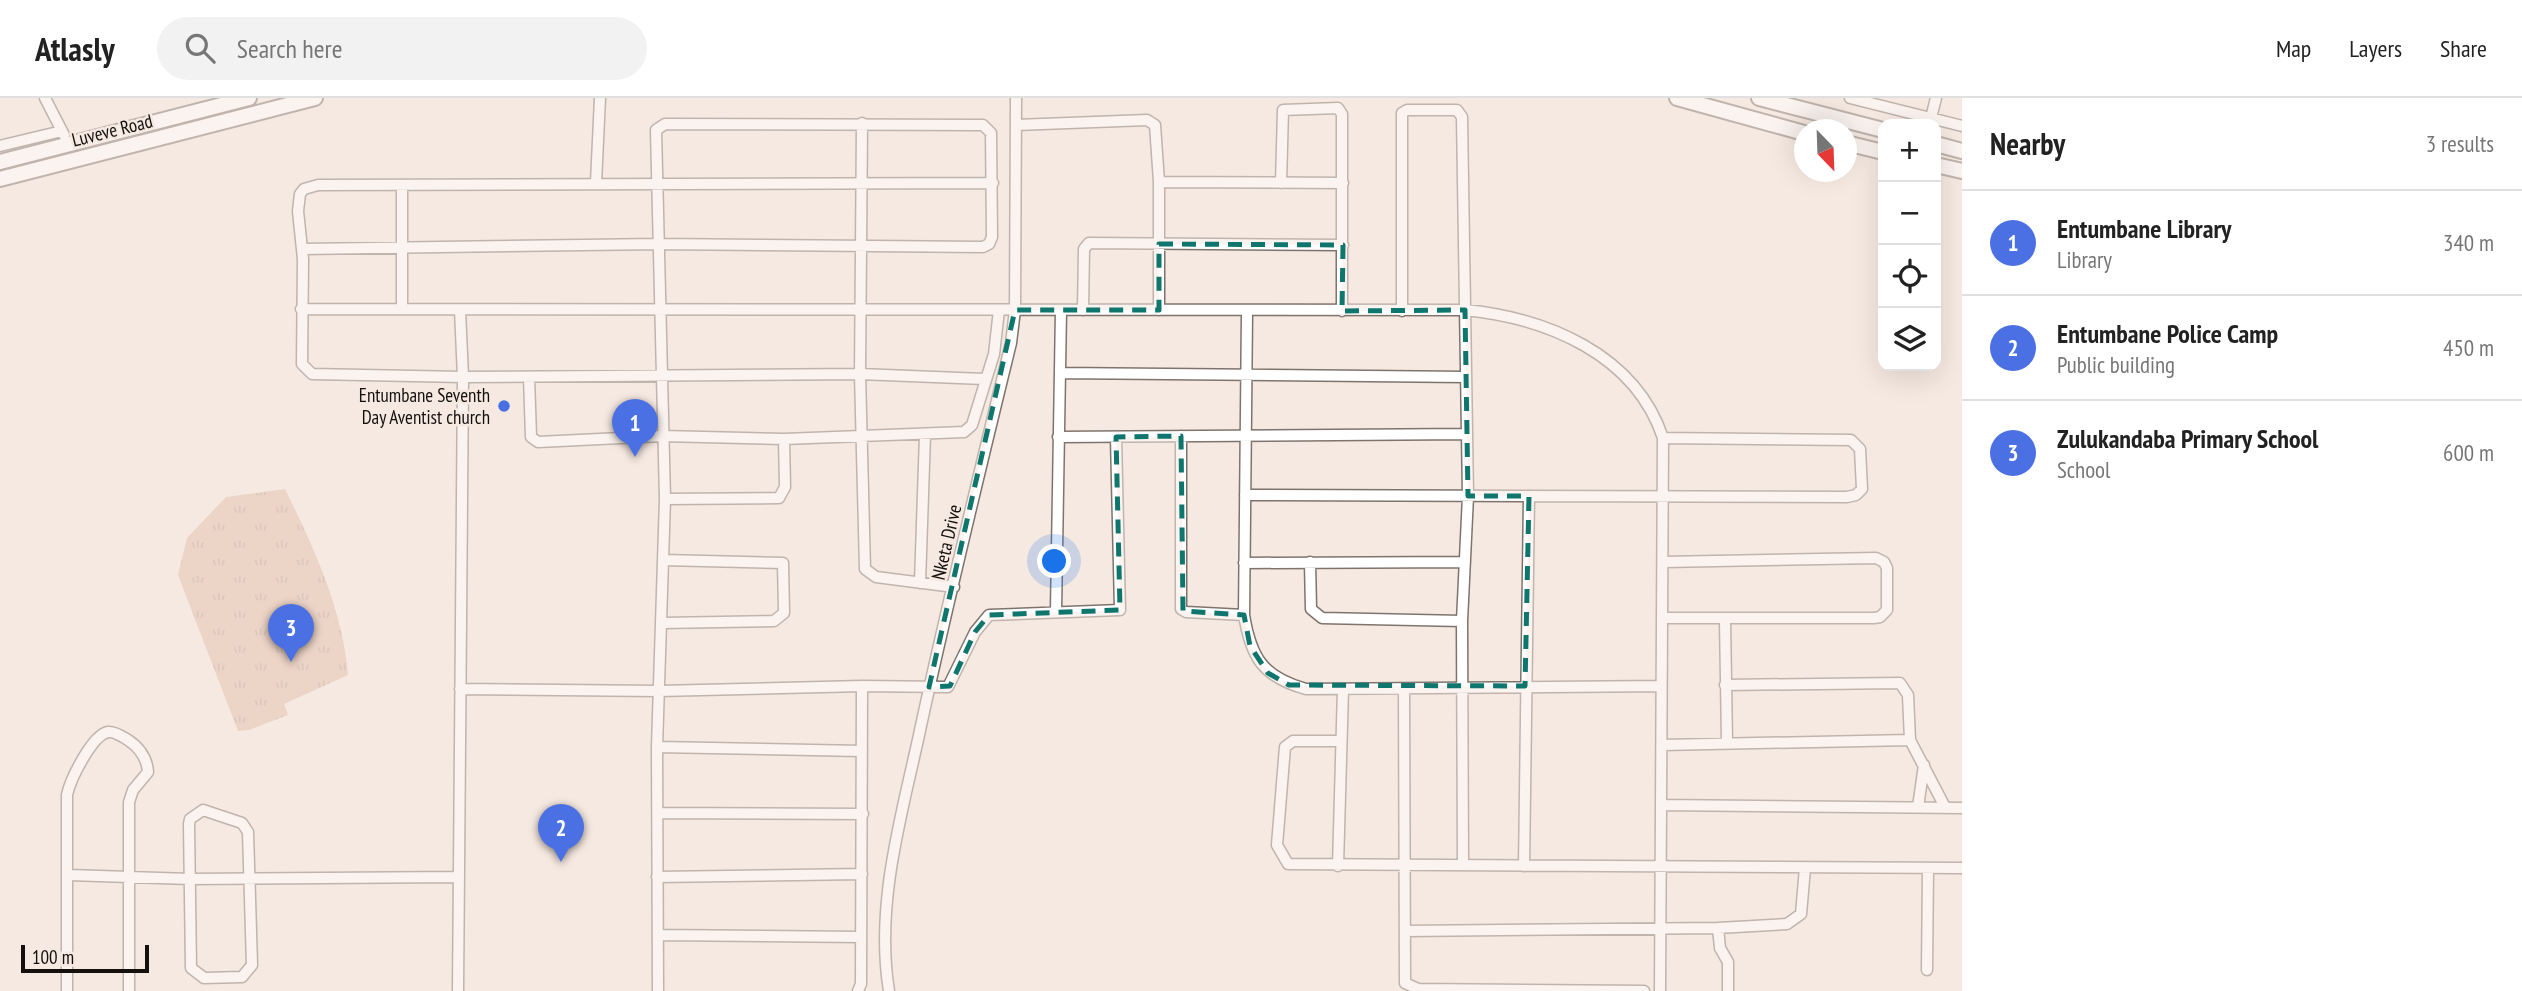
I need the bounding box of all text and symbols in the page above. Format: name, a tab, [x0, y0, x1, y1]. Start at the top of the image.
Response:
search box	[157, 17, 647, 80]
text: Atlasly	[35, 27, 115, 70]
icon: search	[181, 29, 219, 67]
text: Search here	[237, 32, 342, 65]
text: Map	[2276, 33, 2311, 64]
text: Layers	[2349, 33, 2402, 64]
text: Share	[2440, 33, 2487, 64]
street label: Luveve Road	[69, 108, 155, 152]
north arrow	[1794, 119, 1857, 182]
map controls	[1878, 119, 1941, 371]
button: +	[1878, 119, 1941, 182]
text: Nearby	[1990, 124, 2065, 163]
text: 3 results	[2426, 129, 2494, 158]
button: −	[1878, 182, 1941, 245]
text: Entumbane Library	[2057, 212, 2231, 245]
text: 1	[2008, 228, 2019, 257]
text: 340 m	[2443, 228, 2494, 257]
button: locate	[1878, 245, 1941, 308]
text: Library	[2057, 245, 2112, 274]
button: layers	[1878, 308, 1941, 371]
text: Entumbane Police Camp	[2057, 317, 2278, 350]
text: 2	[2008, 333, 2019, 362]
text: 450 m	[2443, 333, 2494, 362]
text: Public building	[2057, 350, 2175, 379]
place label: Entumbane Seventh Day Aventist church	[359, 383, 490, 429]
marker: Entumbane Seventh Day Aventist church	[496, 398, 512, 414]
pin: 1	[612, 399, 658, 457]
text: Zulukandaba Primary School	[2057, 422, 2318, 455]
text: 3	[2008, 438, 2019, 467]
text: 600 m	[2443, 438, 2494, 467]
text: School	[2057, 455, 2110, 484]
street label: Nketa Drive	[926, 502, 966, 582]
your location	[1037, 544, 1071, 578]
pin: 3	[268, 604, 314, 662]
pin: 2	[538, 804, 584, 862]
scale bar	[21, 942, 149, 974]
text: 100 m	[32, 945, 74, 969]

